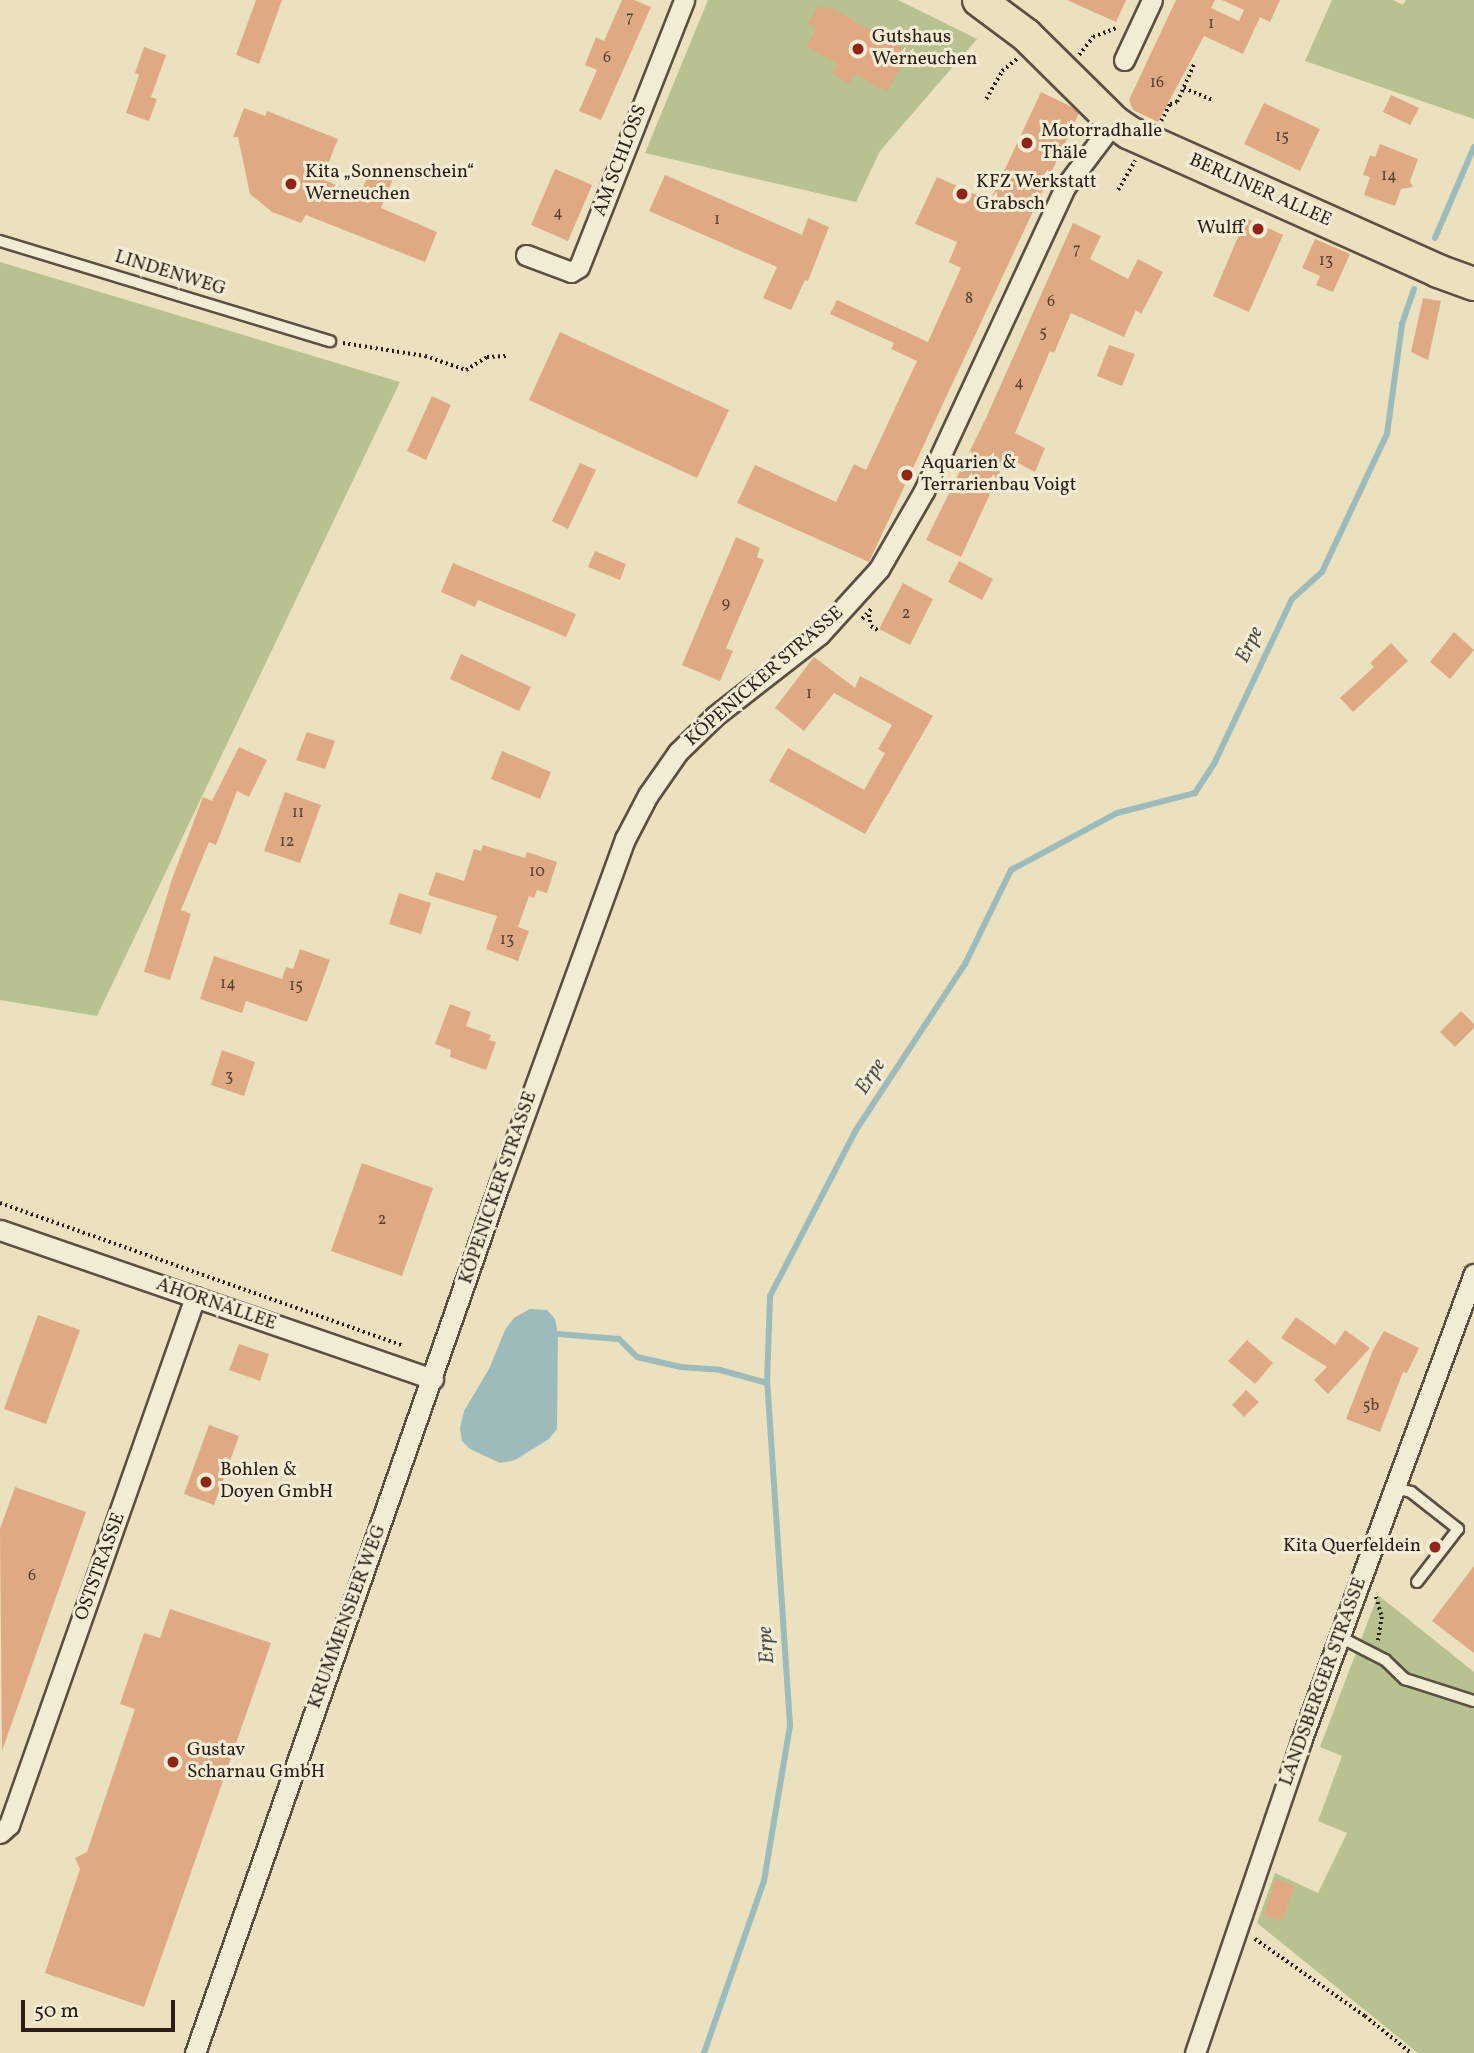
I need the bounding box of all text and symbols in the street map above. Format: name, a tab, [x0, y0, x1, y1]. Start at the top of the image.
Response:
house number: 7	[626, 8, 634, 28]
house number: 1	[1208, 14, 1214, 34]
place label: Gutshaus Werneuchen	[872, 27, 977, 71]
marker: Gutshaus Werneuchen	[850, 41, 866, 57]
house number: 6	[603, 48, 611, 68]
house number: 16	[1150, 73, 1164, 93]
street label: AM SCHLOSS	[589, 102, 653, 220]
place label: Motorradhalle Thäle	[1041, 121, 1162, 165]
house number: 15	[1275, 127, 1289, 147]
marker: Motorradhalle Thäle	[1019, 135, 1035, 151]
street label: BERLINER ALLEE	[1185, 149, 1335, 233]
place label: Kita „Sonnenschein“ Werneuchen	[305, 162, 474, 206]
house number: 14	[1381, 166, 1397, 186]
place label: KFZ Werkstatt Grabsch	[976, 172, 1097, 216]
marker: Kita „Sonnenschein“ Werneuchen	[283, 176, 299, 192]
marker: KFZ Werkstatt Grabsch	[954, 186, 970, 202]
house number: 4	[553, 203, 563, 223]
house number: 1	[714, 210, 720, 230]
place label: Wulff	[1197, 218, 1244, 240]
marker: Wulff	[1250, 221, 1266, 237]
house number: 7	[1073, 240, 1081, 260]
street label: LINDENWEG	[112, 246, 228, 302]
house number: 13	[1319, 251, 1333, 271]
house number: 8	[965, 289, 973, 309]
house number: 6	[1047, 292, 1055, 312]
house number: 5	[1039, 323, 1047, 343]
house number: 4	[1014, 373, 1024, 393]
place label: Aquarien & Terrarienbau Voigt	[921, 453, 1077, 497]
marker: Aquarien & Terrarienbau Voigt	[899, 467, 915, 483]
house number: 9	[722, 594, 730, 614]
street label: KÖPENICKER STRASSE	[681, 602, 849, 752]
house number: 2	[902, 604, 910, 624]
water label: Erpe	[1230, 623, 1270, 667]
house number: 1	[806, 684, 812, 704]
house number: 11	[292, 803, 304, 823]
house number: 12	[280, 832, 294, 852]
house number: 10	[529, 862, 545, 882]
house number: 13	[500, 930, 514, 950]
house number: 14	[220, 974, 236, 994]
house number: 15	[289, 976, 303, 996]
water label: Erpe	[850, 1054, 892, 1100]
house number: 3	[225, 1067, 233, 1087]
street label: KÖPENICKER STRASSE	[455, 1089, 543, 1287]
house number: 2	[378, 1210, 386, 1230]
street label: AHORNALLEE	[153, 1274, 279, 1336]
house number: 5b	[1363, 1396, 1379, 1416]
place label: Bohlen & Doyen GmbH	[220, 1460, 333, 1504]
marker: Bohlen & Doyen GmbH	[198, 1474, 214, 1490]
street label: OSTSTRASSE	[71, 1510, 131, 1624]
street label: KRUMMENSEER WEG	[304, 1522, 392, 1712]
place label: Kita Querfeldein	[1283, 1536, 1421, 1558]
marker: Kita Querfeldein	[1427, 1539, 1443, 1555]
house number: 6	[28, 1566, 36, 1586]
street label: LANDSBERGER STRASSE	[1276, 1575, 1372, 1789]
water label: Erpe	[753, 1625, 781, 1665]
place label: Gustav Scharnau GmbH	[187, 1740, 325, 1784]
marker: Gustav Scharnau GmbH	[165, 1754, 181, 1770]
scale bar	[24, 1986, 178, 2030]
text: 50 m	[34, 1997, 79, 2026]

